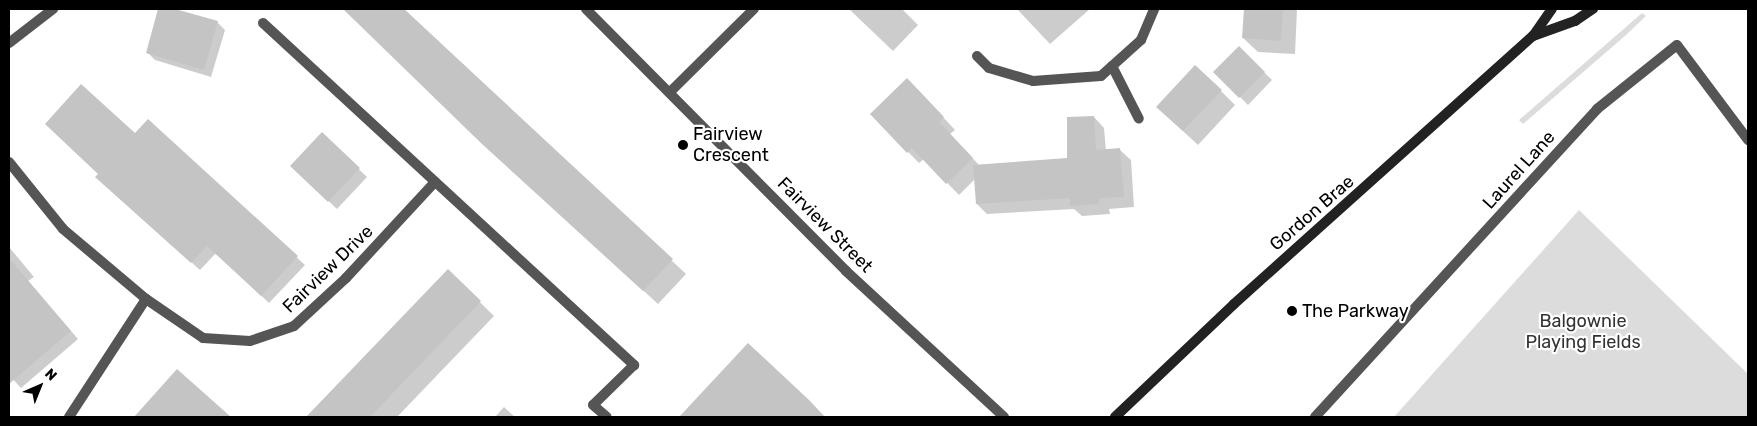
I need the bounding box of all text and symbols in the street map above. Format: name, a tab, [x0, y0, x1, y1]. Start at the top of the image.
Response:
place label: Fairview Crescent	[693, 124, 769, 166]
street label: Laurel Lane	[1478, 127, 1560, 213]
marker: Fairview Crescent	[677, 139, 689, 151]
street label: Gordon Brae	[1266, 171, 1358, 255]
street label: Fairview Street	[773, 173, 877, 277]
street label: Fairview Drive	[278, 220, 378, 318]
place label: The Parkway	[1302, 300, 1409, 322]
marker: The Parkway	[1286, 305, 1298, 317]
park label: Balgownie Playing Fields	[1525, 311, 1641, 354]
north arrow	[15, 361, 65, 411]
text: N	[41, 365, 60, 384]

